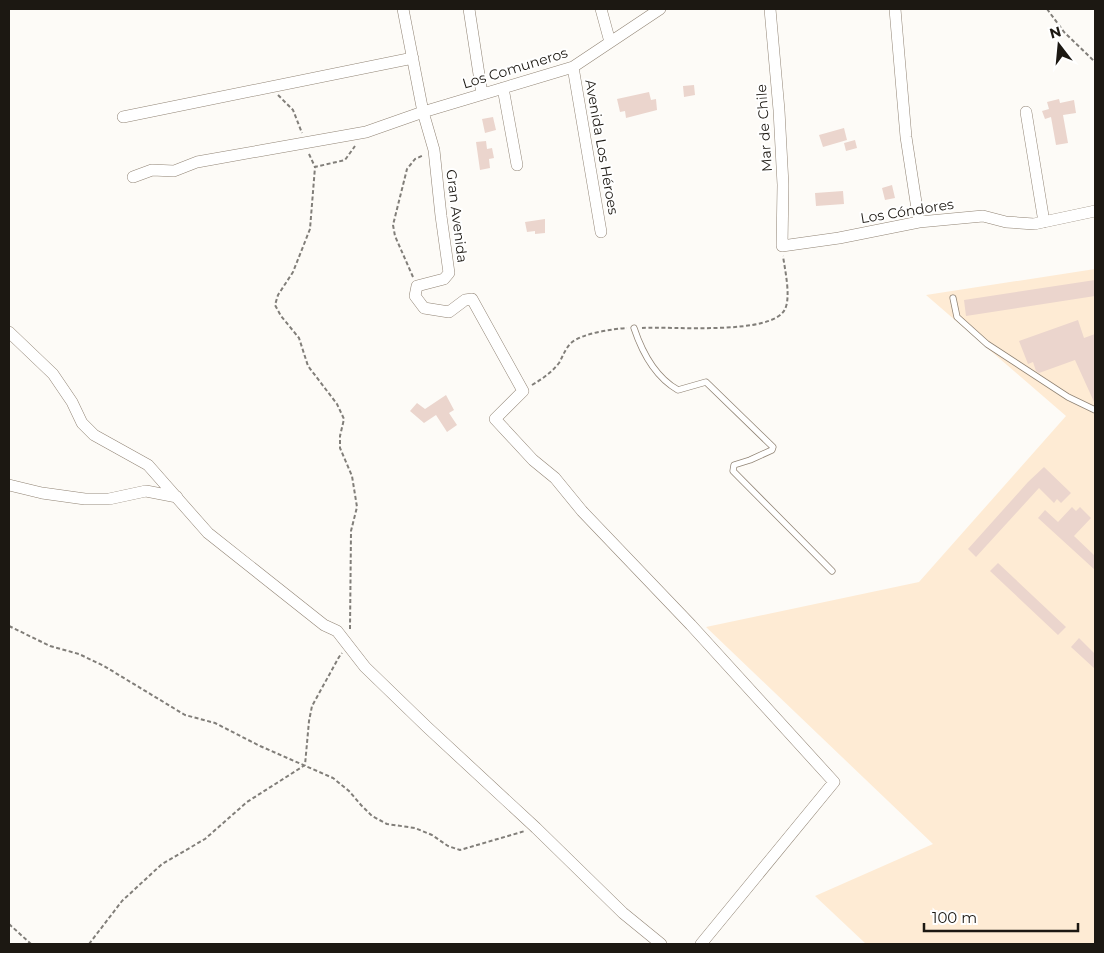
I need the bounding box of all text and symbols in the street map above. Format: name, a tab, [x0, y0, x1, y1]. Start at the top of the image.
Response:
north arrow	[1034, 20, 1084, 70]
text: N	[1047, 22, 1063, 43]
street label: Los Comuneros	[460, 43, 570, 93]
street label: Avenida Los Héroes	[581, 78, 623, 216]
street label: Mar de Chile	[752, 84, 776, 172]
street label: Gran Avenida	[442, 168, 472, 264]
street label: Los Cóndores	[859, 195, 955, 227]
scale bar	[924, 900, 1078, 932]
text: 100 m	[932, 908, 977, 927]

